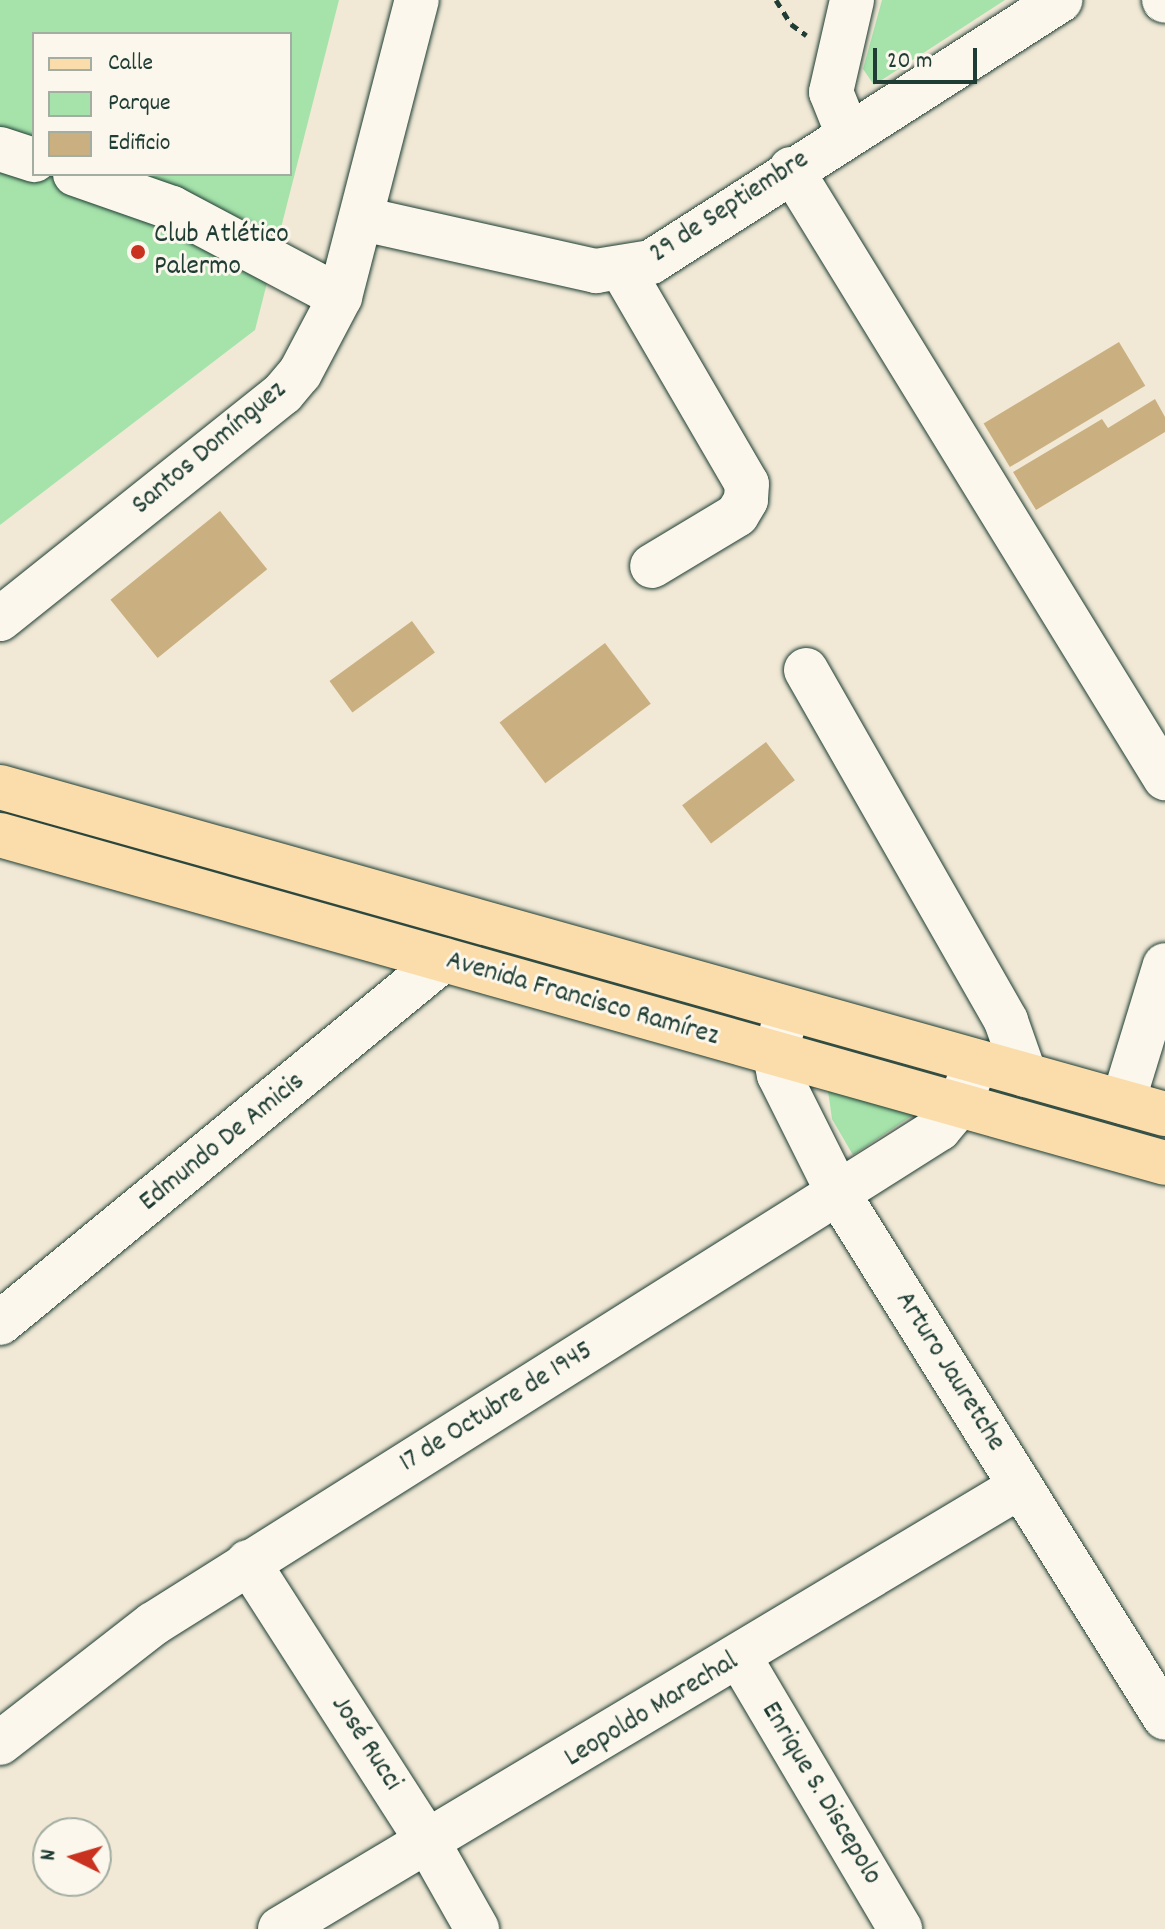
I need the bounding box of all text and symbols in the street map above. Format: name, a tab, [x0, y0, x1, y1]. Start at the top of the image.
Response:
legend	[32, 32, 292, 176]
scale bar	[877, 32, 981, 82]
text: 20 m	[887, 45, 933, 79]
text: Calle	[108, 47, 153, 81]
text: Parque	[108, 87, 171, 121]
text: Edificio	[108, 127, 170, 161]
street label: 29 de Septiembre	[644, 144, 816, 272]
place label: Club Atlético Palermo	[154, 219, 289, 285]
marker: Club Atlético Palermo	[129, 243, 147, 261]
street label: Santos Domínguez	[126, 375, 294, 523]
street label: Avenida Francisco Ramírez	[442, 945, 722, 1055]
street label: Edmundo De Amicis	[134, 1066, 312, 1220]
street label: Arturo Jauretche	[886, 1286, 1012, 1458]
street label: 17 de Octubre de 1945	[394, 1335, 600, 1481]
street label: Leopoldo Marechal	[559, 1646, 745, 1776]
street label: José Rucci	[322, 1690, 408, 1798]
street label: Enrique S. Discepolo	[752, 1697, 888, 1891]
north arrow	[32, 1817, 112, 1897]
text: N	[34, 1848, 66, 1862]

